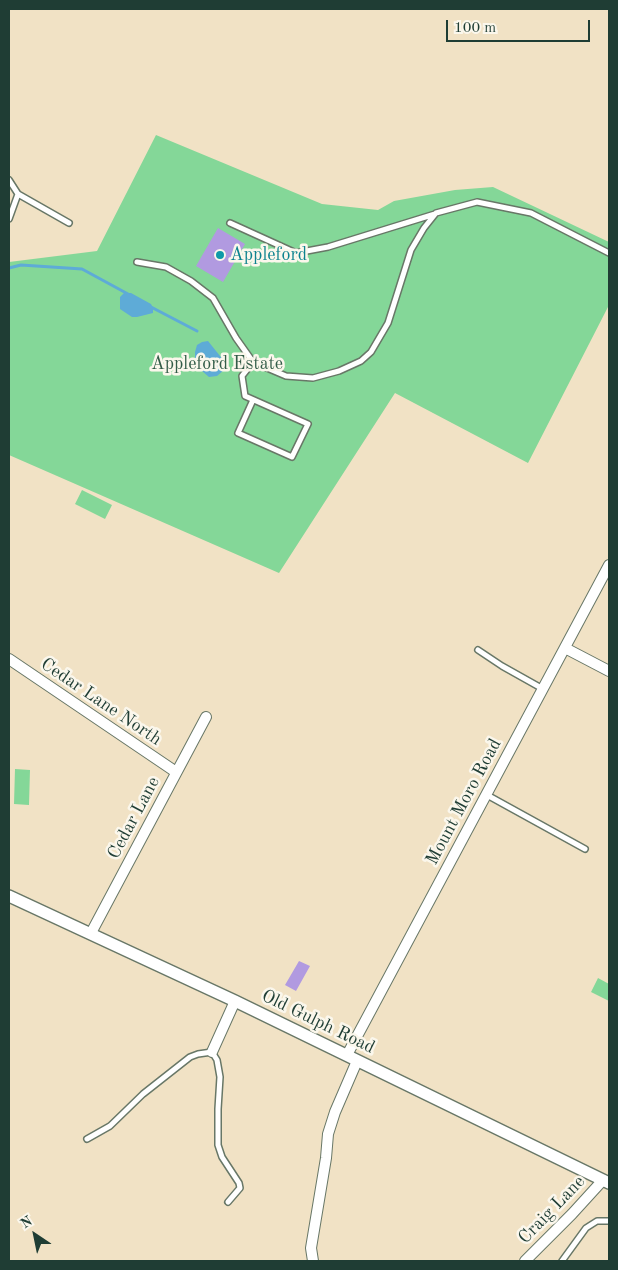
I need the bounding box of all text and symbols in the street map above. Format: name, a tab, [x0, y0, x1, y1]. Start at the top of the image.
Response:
scale bar	[448, 10, 592, 42]
text: 100 m	[454, 21, 496, 36]
place label: Appleford	[230, 244, 307, 266]
marker: Appleford	[214, 249, 226, 261]
park label: Appleford Estate	[151, 353, 283, 375]
street label: Cedar Lane North	[36, 654, 166, 750]
street label: Mount Moro Road	[422, 735, 506, 869]
street label: Cedar Lane	[103, 773, 165, 863]
street label: Old Gulph Road	[258, 985, 378, 1059]
street label: Craig Lane	[514, 1171, 590, 1249]
north arrow	[10, 1210, 60, 1260]
text: N	[18, 1214, 35, 1231]

